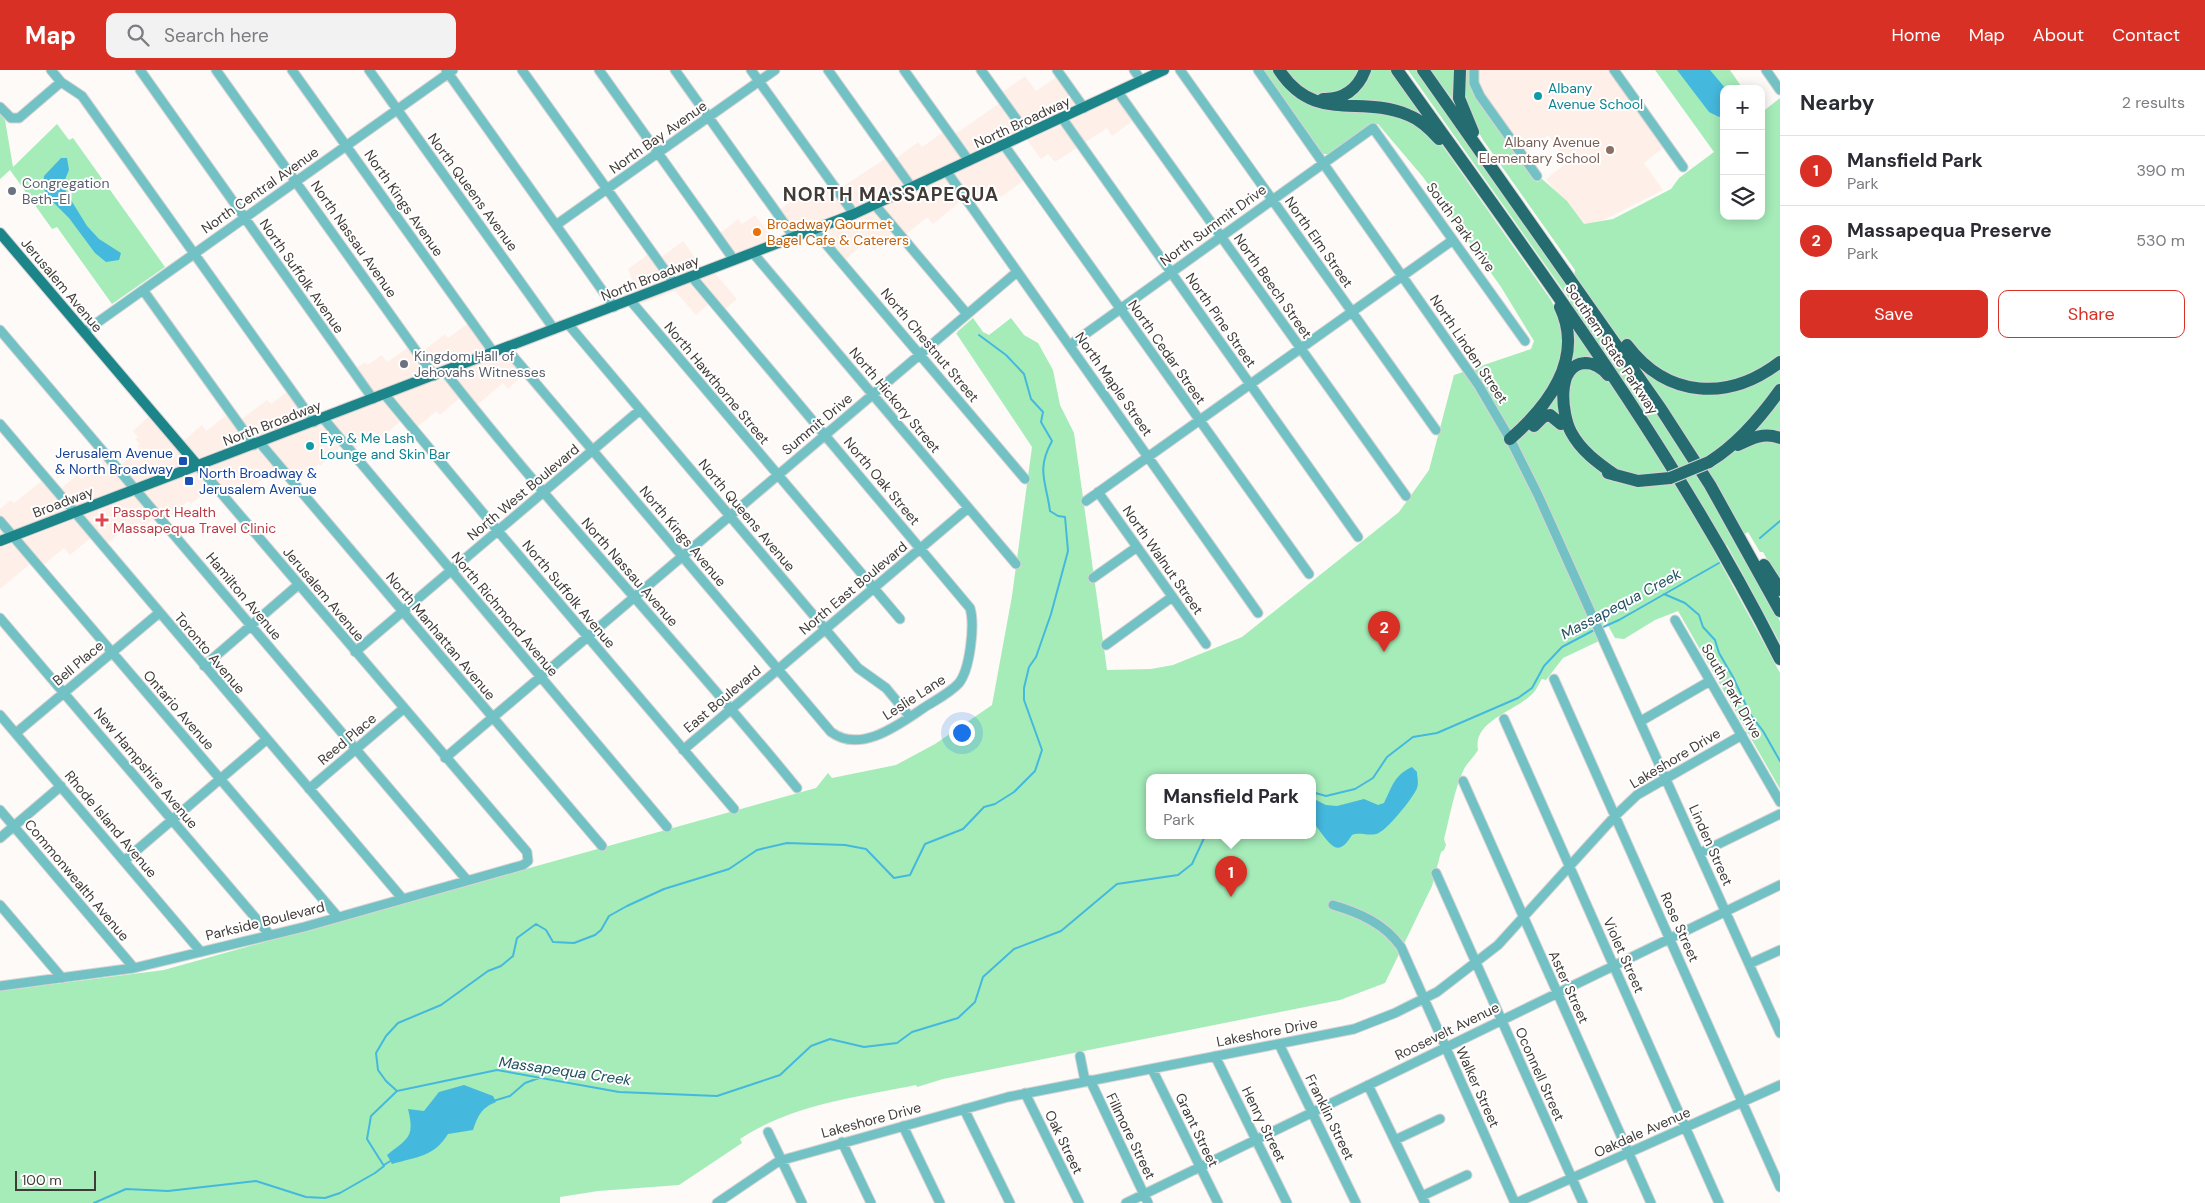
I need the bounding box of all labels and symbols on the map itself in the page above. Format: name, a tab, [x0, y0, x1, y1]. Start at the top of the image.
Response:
place label: Albany Avenue School	[1548, 79, 1643, 113]
marker: Albany Avenue School	[1532, 90, 1544, 102]
street label: North Broadway	[971, 92, 1073, 152]
street label: North Bay Avenue	[606, 97, 710, 177]
street label: North Queens Avenue	[424, 129, 522, 255]
place label: Albany Avenue Elementary School	[1479, 133, 1600, 167]
street label: North Central Avenue	[198, 143, 322, 237]
marker: Albany Avenue Elementary School	[1604, 144, 1616, 156]
street label: North Kings Avenue	[360, 146, 448, 260]
place label: Congregation Beth-El	[22, 174, 109, 208]
street label: North Nassau Avenue	[307, 177, 401, 301]
street label: South Park Drive	[1422, 179, 1500, 275]
street label: North Summit Drive	[1156, 180, 1270, 270]
district label: NORTH MASSAPEQUA	[783, 182, 999, 207]
marker: Congregation Beth-El	[6, 185, 18, 197]
street label: North Elm Street	[1281, 193, 1357, 291]
street label: North Suffolk Avenue	[256, 215, 348, 337]
place label: Broadway Gourmet Bagel Cafe & Caterers	[767, 215, 909, 249]
marker: Broadway Gourmet Bagel Cafe & Caterers	[751, 226, 763, 238]
street label: North Beech Street	[1230, 230, 1316, 342]
street label: Jerusalem Avenue	[17, 234, 107, 336]
street label: North Broadway	[598, 251, 702, 305]
street label: North Pine Street	[1182, 269, 1260, 371]
street label: Southern State Parkway	[1561, 280, 1663, 418]
street label: North Chestnut Street	[877, 284, 983, 406]
street label: North Linden Street	[1426, 291, 1512, 407]
street label: North Cedar Street	[1124, 296, 1210, 408]
street label: North Hawthorne Street	[660, 318, 774, 448]
street label: North Maple Street	[1071, 328, 1157, 440]
street label: North Hickory Street	[846, 343, 944, 457]
place label: Kingdom Hall of Jehovahs Witnesses	[414, 347, 546, 381]
marker: Kingdom Hall of Jehovahs Witnesses	[398, 358, 410, 370]
street label: Summit Drive	[778, 389, 856, 459]
street label: North Broadway	[220, 396, 324, 450]
place label: Eye & Me Lash Lounge and Skin Bar	[320, 429, 450, 463]
street label: North Oak Street	[840, 433, 924, 529]
marker: Eye & Me Lash Lounge and Skin Bar	[304, 440, 316, 452]
street label: North West Boulevard	[463, 440, 583, 544]
place label: Jerusalem Avenue & North Broadway	[55, 444, 173, 478]
marker: Jerusalem Avenue & North Broadway	[177, 455, 189, 467]
street label: North Queens Avenue	[695, 455, 799, 575]
place label: North Broadway & Jerusalem Avenue	[199, 464, 317, 498]
marker: North Broadway & Jerusalem Avenue	[183, 475, 195, 487]
street label: Broadway	[30, 482, 96, 522]
street label: North Kings Avenue	[636, 482, 730, 590]
street label: North Walnut Street	[1119, 502, 1207, 618]
place label: Passport Health Massapequa Travel Clinic	[113, 503, 276, 537]
marker: Passport Health Massapequa Travel Clinic	[95, 513, 109, 527]
street label: North Nassau Avenue	[578, 514, 682, 630]
street label: North Suffolk Avenue	[519, 536, 619, 652]
street label: North East Boulevard	[795, 537, 911, 639]
street label: Jerusalem Avenue	[279, 543, 369, 645]
street label: Hamilton Avenue	[202, 548, 286, 644]
street label: North Richmond Avenue	[448, 548, 562, 680]
water label: Massapequa Creek	[1557, 564, 1685, 644]
street label: North Manhattan Avenue	[382, 568, 500, 704]
street label: Toronto Avenue	[171, 609, 249, 698]
pin: 2	[1368, 611, 1400, 652]
street label: Bell Place	[49, 636, 107, 690]
street label: South Park Drive	[1698, 640, 1766, 742]
street label: East Boulevard	[680, 661, 764, 737]
street label: Ontario Avenue	[139, 666, 219, 754]
street label: Leslie Lane	[879, 670, 949, 724]
street label: New Hampshire Avenue	[90, 704, 202, 832]
street label: Reed Place	[314, 709, 380, 769]
your location	[949, 720, 975, 746]
street label: Lakeshore Drive	[1626, 724, 1724, 792]
street label: Rhode Island Avenue	[61, 767, 161, 881]
street label: Linden Street	[1685, 802, 1737, 888]
street label: Commonwealth Avenue	[21, 815, 133, 945]
pin: 1	[1215, 856, 1247, 897]
street label: Rose Street	[1657, 889, 1703, 965]
street label: Parkside Boulevard	[204, 898, 326, 944]
street label: Violet Street	[1599, 914, 1649, 996]
street label: Aster Street	[1545, 948, 1593, 1026]
street label: Roosevelt Avenue	[1392, 998, 1502, 1064]
street label: Lakeshore Drive	[1215, 1013, 1319, 1051]
street label: Oconnell Street	[1511, 1024, 1569, 1124]
street label: Walker Street	[1452, 1044, 1504, 1130]
water label: Massapequa Creek	[497, 1052, 633, 1090]
street label: Franklin Street	[1301, 1071, 1359, 1163]
street label: Henry Street	[1238, 1083, 1290, 1165]
street label: Fillmore Street	[1102, 1090, 1160, 1182]
street label: Grant Street	[1171, 1090, 1223, 1170]
street label: Lakeshore Drive	[819, 1098, 923, 1142]
street label: Oakdale Avenue	[1591, 1103, 1693, 1161]
street label: Oak Street	[1041, 1107, 1087, 1177]
scale bar	[15, 1168, 96, 1191]

